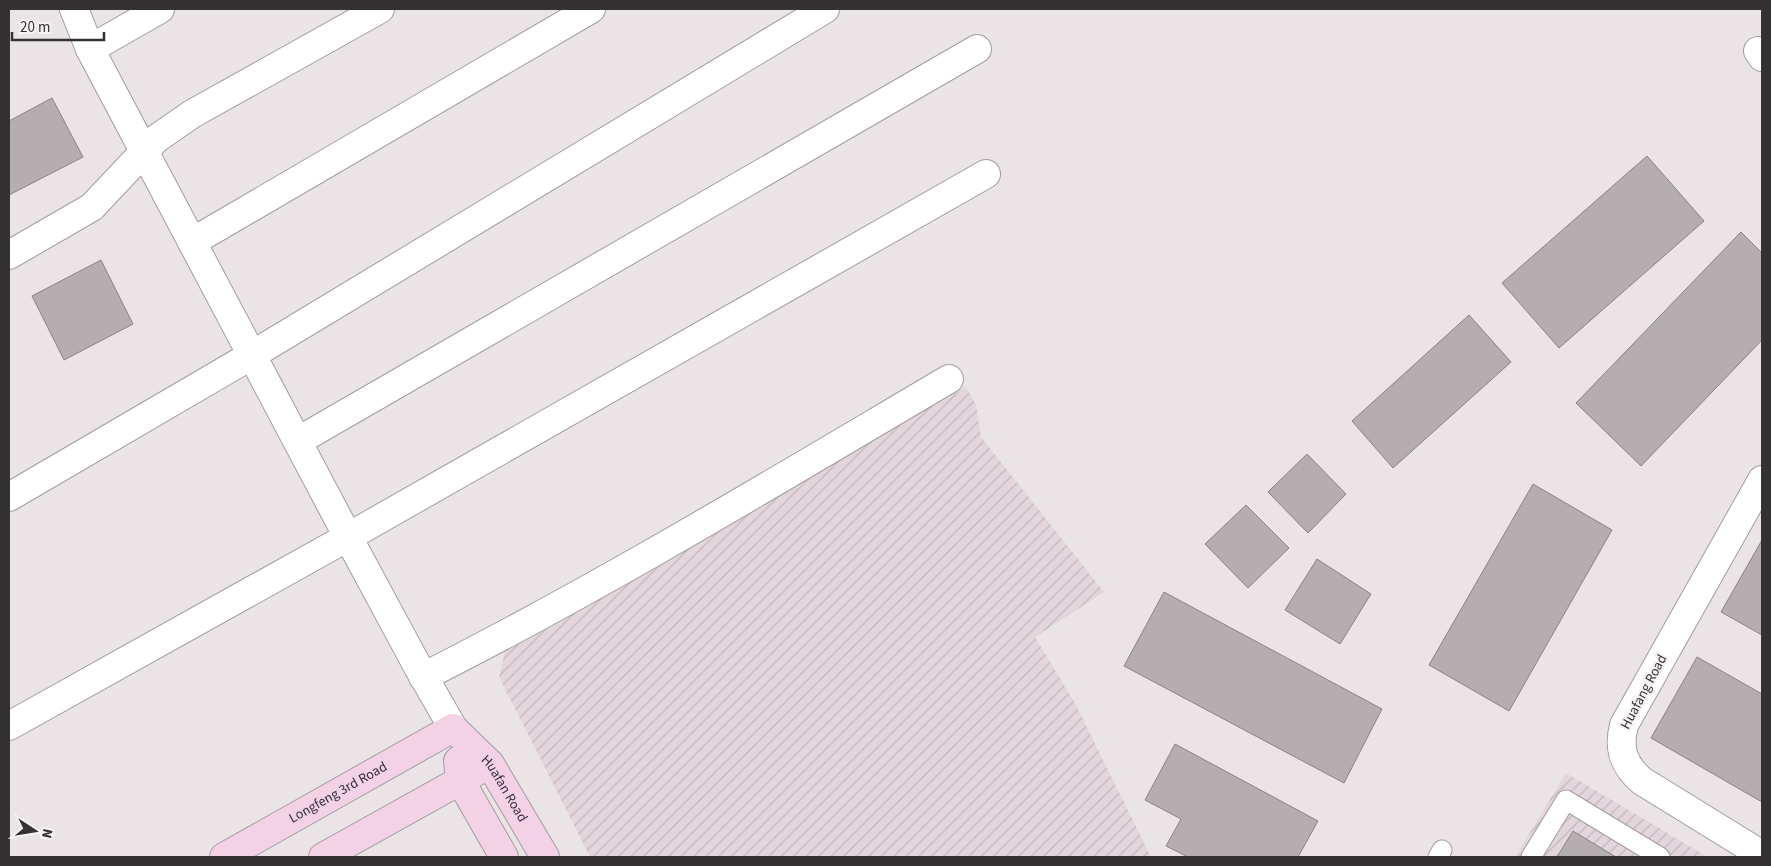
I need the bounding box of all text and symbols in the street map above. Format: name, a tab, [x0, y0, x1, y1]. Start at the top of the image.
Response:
scale bar	[12, 10, 105, 42]
text: 20 m	[20, 17, 50, 38]
street label: Huafang Road	[1616, 651, 1672, 733]
street label: Huafan Road	[476, 750, 532, 826]
street label: Longfeng 3rd Road	[285, 757, 391, 828]
north arrow	[10, 806, 60, 856]
text: N	[36, 827, 57, 840]

